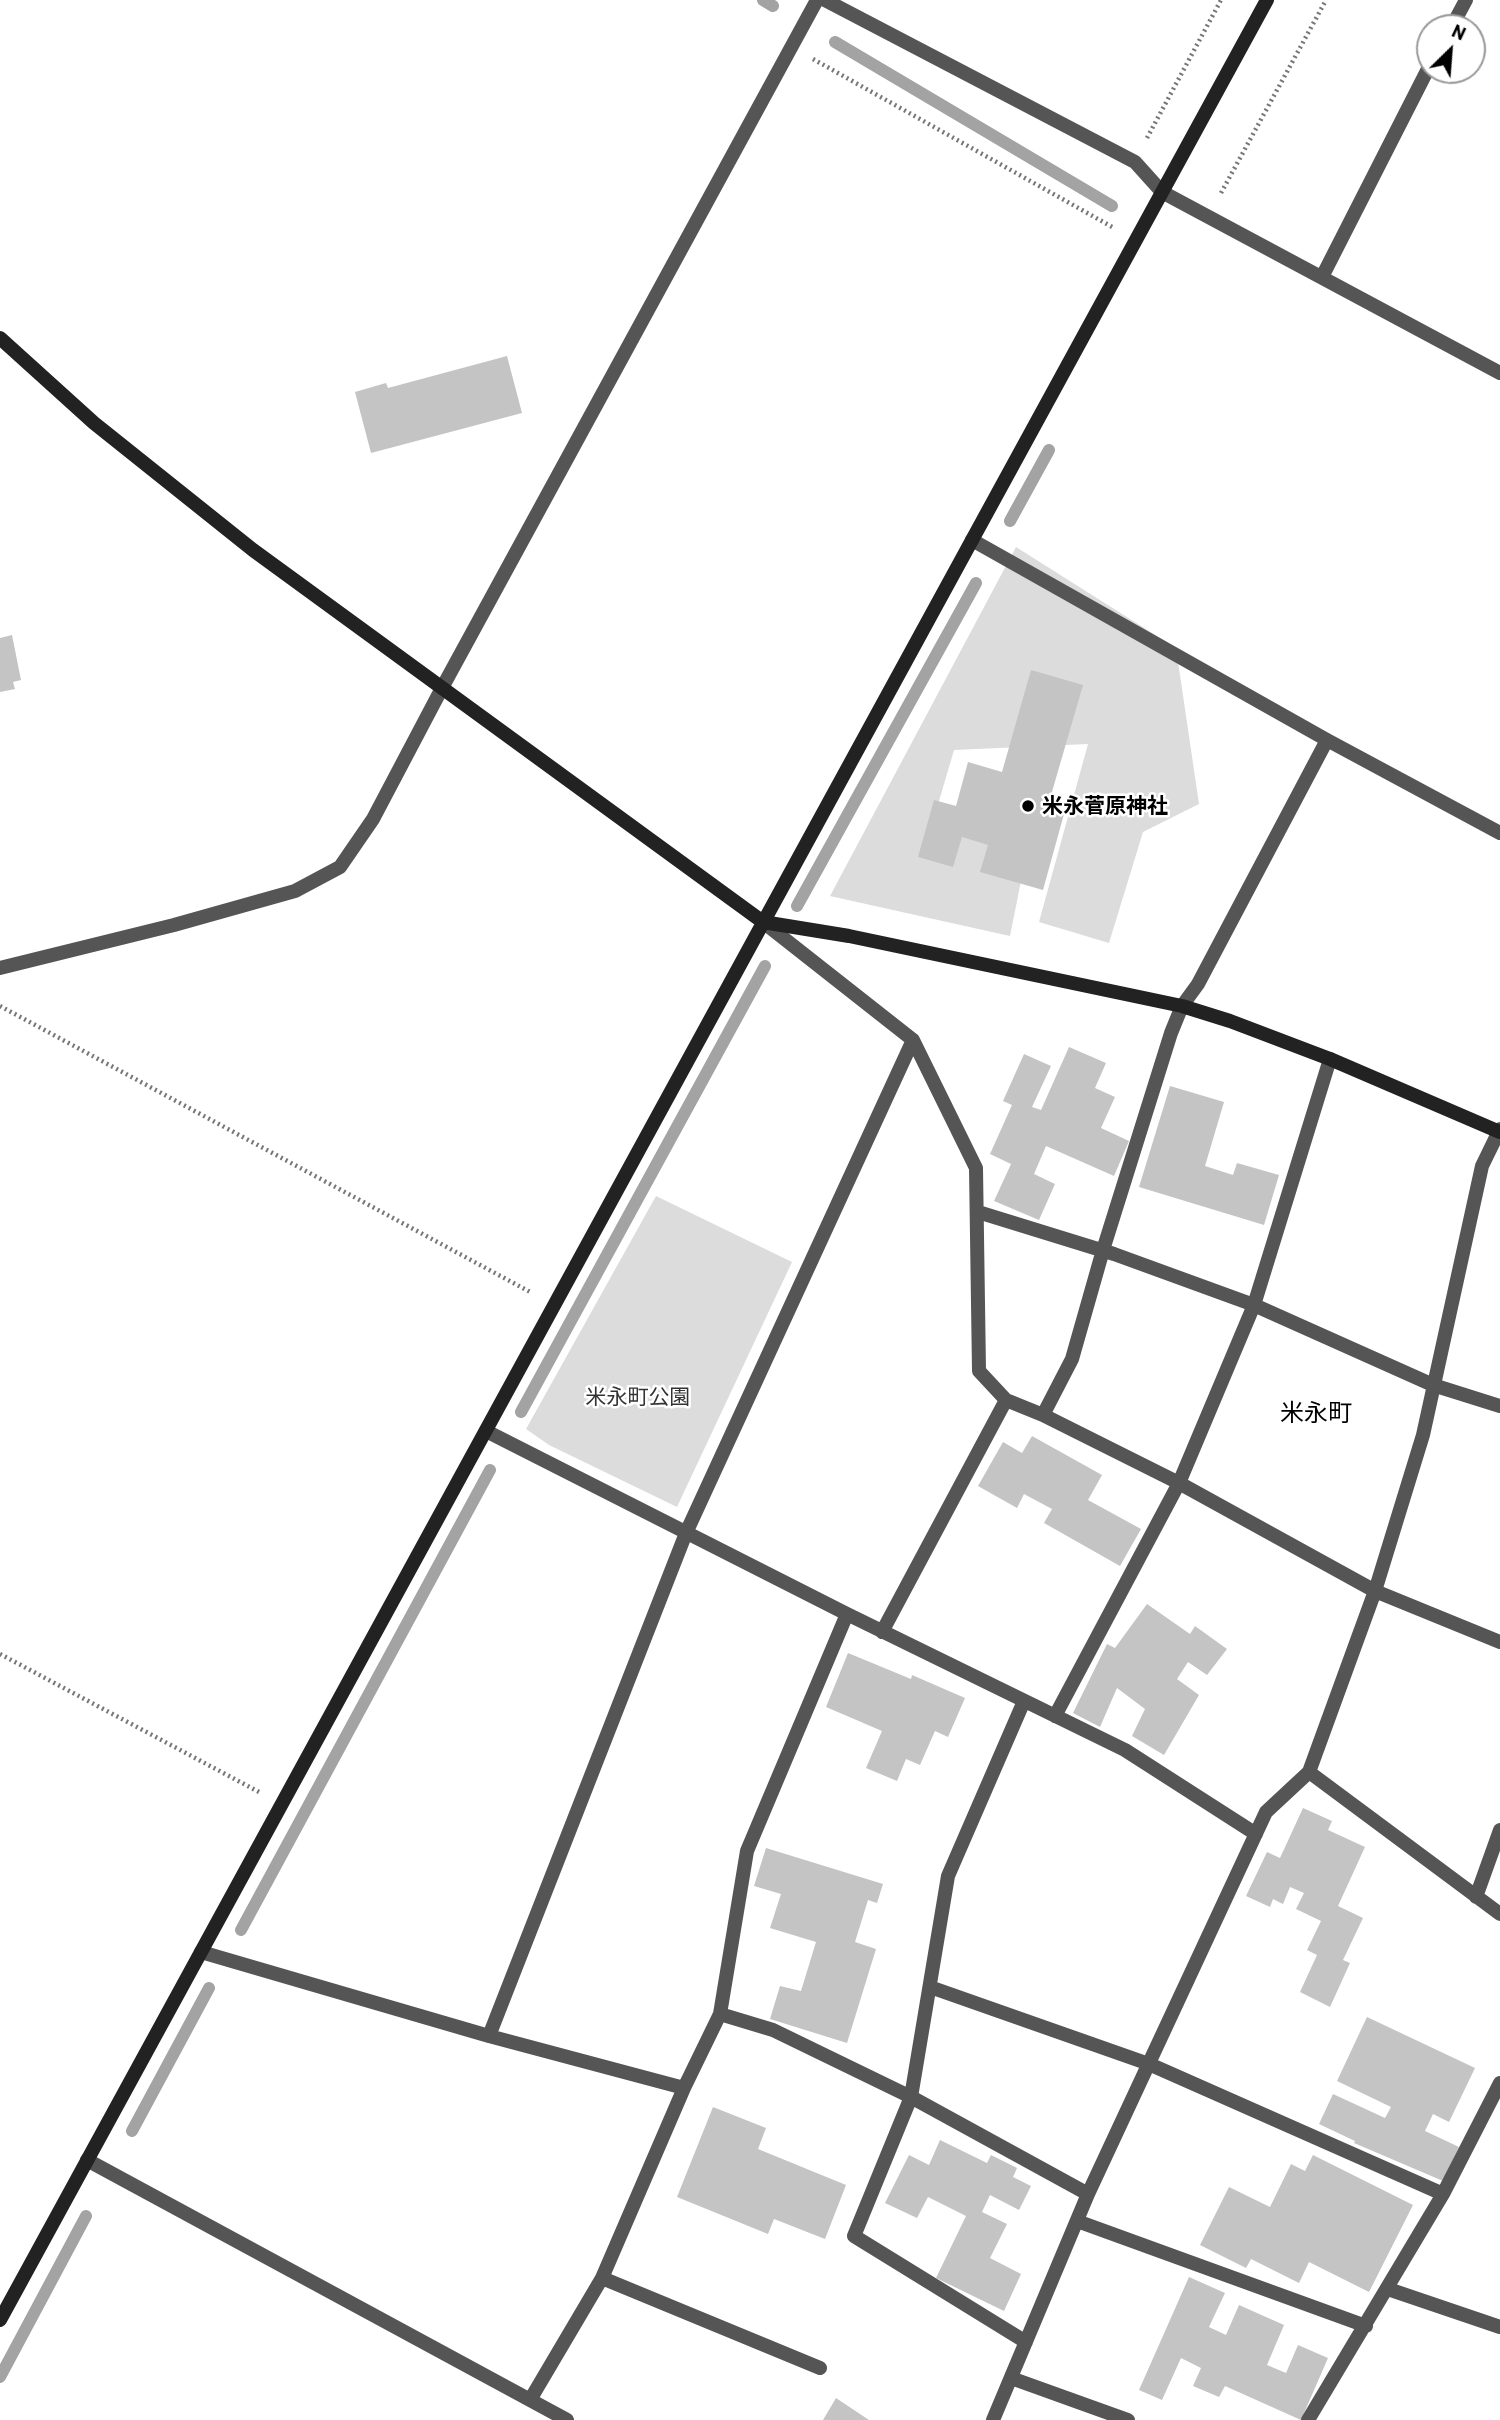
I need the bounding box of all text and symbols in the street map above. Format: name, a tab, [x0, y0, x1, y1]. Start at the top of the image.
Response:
north arrow	[1416, 14, 1486, 84]
text: N	[1449, 18, 1470, 44]
place label: 米永菅原神社	[1042, 793, 1168, 819]
marker: 米永菅原神社	[1020, 798, 1036, 814]
park label: 米永町公園	[586, 1384, 690, 1410]
district label: 米永町	[1280, 1399, 1352, 1427]

